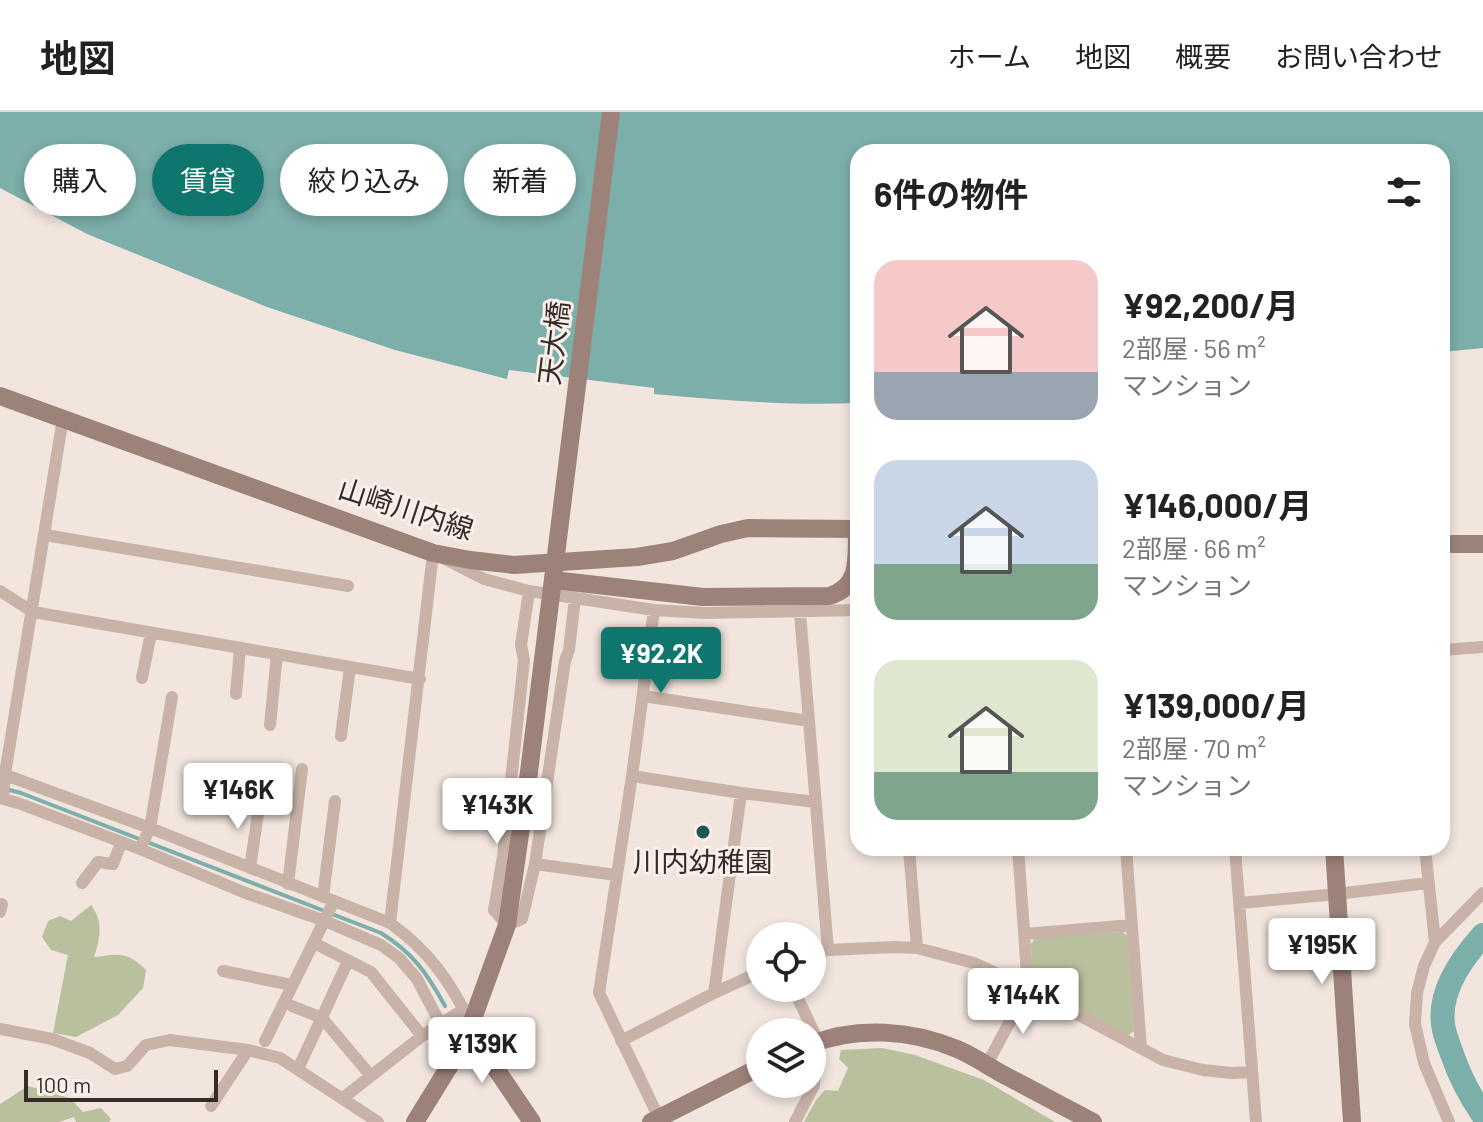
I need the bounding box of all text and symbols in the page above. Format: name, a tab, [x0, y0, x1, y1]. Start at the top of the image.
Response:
text: 地図	[40, 34, 116, 80]
text: ホーム	[948, 39, 1031, 73]
text: 地図	[1075, 39, 1131, 73]
text: 概要	[1175, 39, 1231, 73]
text: お問い合わせ	[1275, 39, 1443, 73]
chip: 購入	[24, 144, 136, 216]
chip: 賃貸	[152, 144, 264, 216]
chip: 絞り込み	[280, 144, 448, 216]
chip: 新着	[464, 144, 576, 216]
icon: filters	[1382, 170, 1426, 214]
text: 6件の物件	[874, 173, 1028, 214]
text: ¥92,200/月	[1122, 284, 1299, 325]
icon: home	[938, 292, 1034, 388]
street label: 天大橋	[531, 299, 575, 387]
text: 2部屋 · 56 m²	[1122, 332, 1266, 363]
text: マンション	[1122, 369, 1252, 400]
street label: 山崎川内線	[334, 470, 478, 546]
text: ¥146,000/月	[1122, 484, 1313, 525]
icon: home	[938, 492, 1034, 588]
text: 2部屋 · 66 m²	[1122, 532, 1266, 563]
text: マンション	[1122, 569, 1252, 600]
pin: ¥92.2K	[596, 627, 726, 695]
text: ¥92.2K	[619, 637, 703, 668]
text: ¥139,000/月	[1122, 684, 1310, 725]
icon: home	[938, 692, 1034, 788]
text: 2部屋 · 70 m²	[1122, 732, 1266, 763]
pin: ¥146K	[182, 763, 294, 831]
text: マンション	[1122, 769, 1252, 800]
text: ¥146K	[201, 773, 275, 804]
pin: ¥143K	[441, 778, 553, 846]
text: ¥143K	[460, 788, 534, 819]
marker: 川内幼稚園	[694, 823, 712, 841]
place label: 川内幼稚園	[633, 844, 773, 878]
pin: ¥195K	[1266, 918, 1378, 986]
map controls	[746, 922, 826, 1098]
button: locate	[746, 922, 826, 1002]
text: ¥195K	[1286, 928, 1358, 959]
pin: ¥144K	[967, 968, 1079, 1036]
text: ¥144K	[986, 978, 1060, 1009]
pin: ¥139K	[426, 1017, 538, 1085]
button: layers	[746, 1018, 826, 1098]
text: ¥139K	[446, 1027, 518, 1058]
scale bar	[24, 1066, 218, 1102]
text: 100 m	[36, 1071, 91, 1097]

